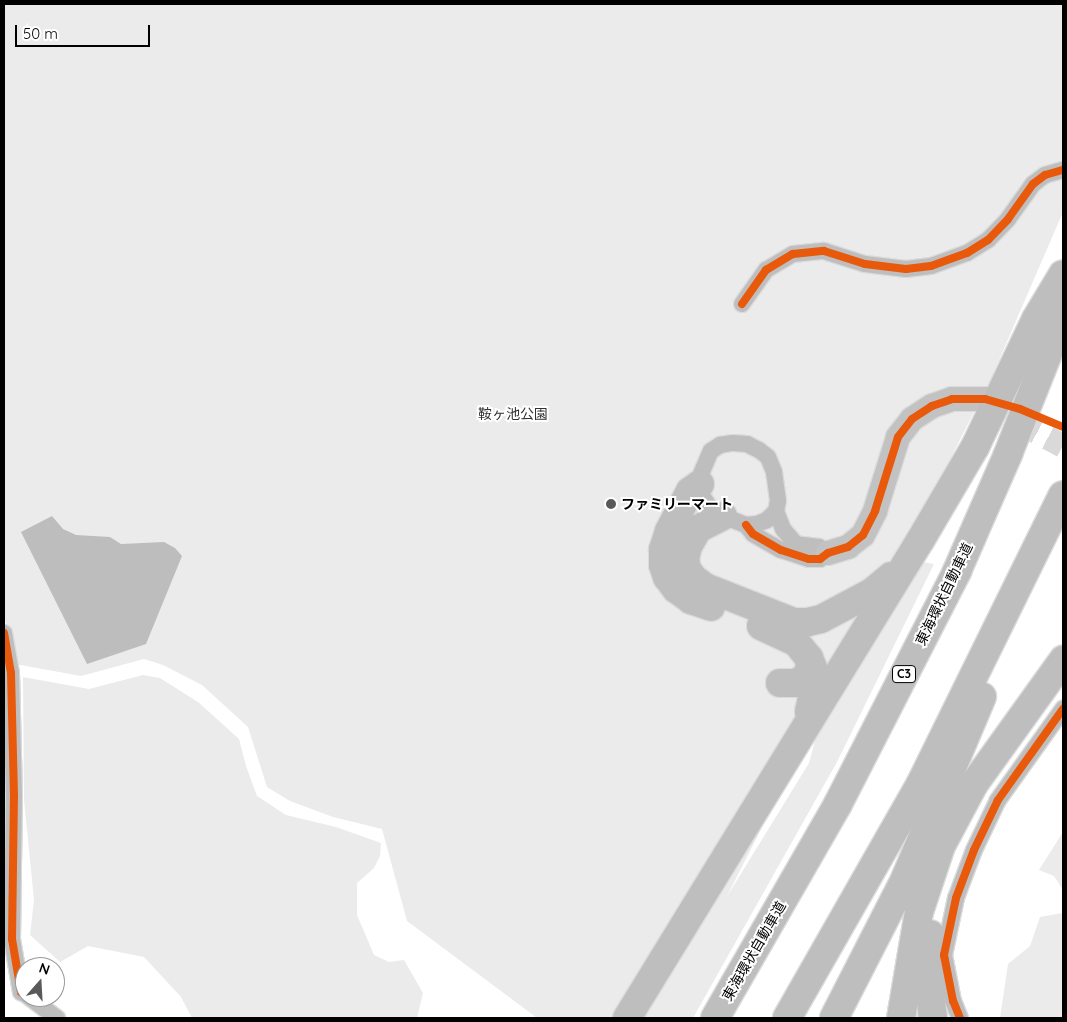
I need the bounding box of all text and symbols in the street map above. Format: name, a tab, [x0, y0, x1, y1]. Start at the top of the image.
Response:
scale bar	[18, 15, 152, 47]
text: 50 m	[23, 24, 58, 43]
park label: 鞍ヶ池公園	[478, 406, 548, 422]
place label: ファミリーマート	[621, 496, 733, 512]
marker: ファミリーマート	[605, 498, 617, 510]
street label: 東海環状自動車道	[912, 540, 976, 648]
road number: C3	[892, 664, 916, 684]
street label: 東海環状自動車道	[719, 898, 789, 1004]
north arrow	[15, 957, 65, 1007]
text: N	[37, 959, 52, 979]

